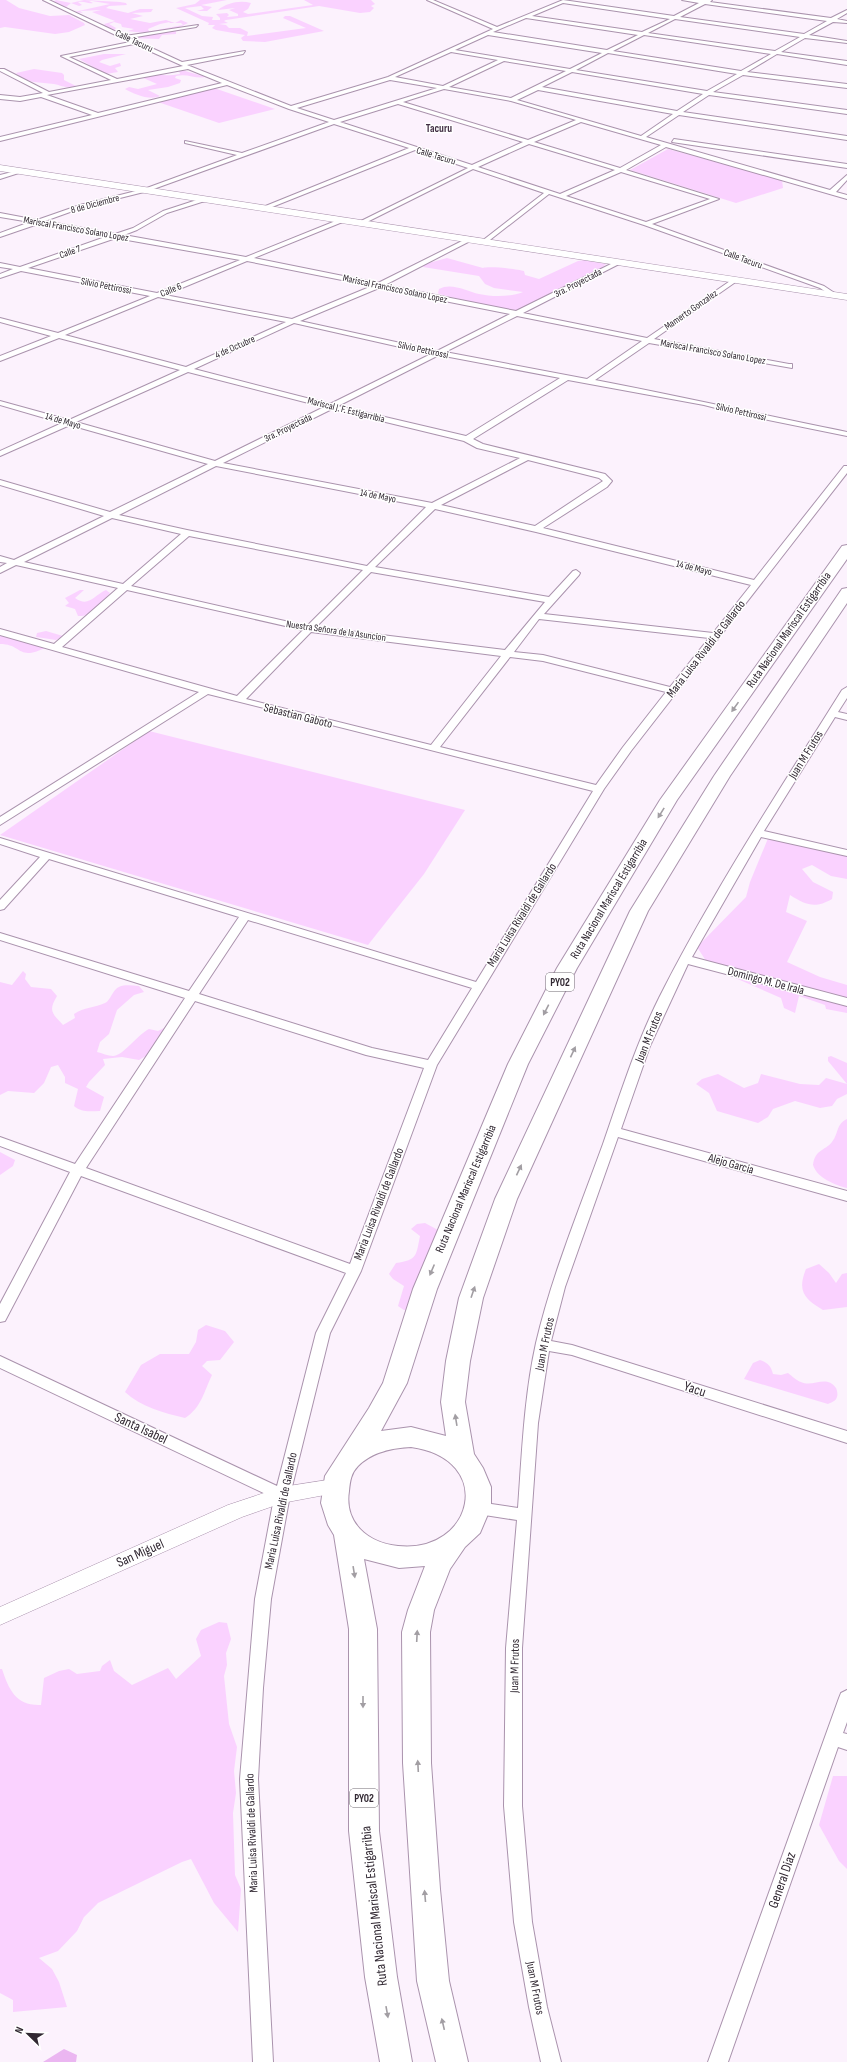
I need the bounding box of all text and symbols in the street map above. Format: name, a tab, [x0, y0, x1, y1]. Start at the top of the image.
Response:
street label: Calle Tacuru	[113, 27, 155, 55]
district label: Tacuru	[426, 122, 452, 135]
street label: Calle Tacuru	[415, 144, 457, 168]
street label: 8 de Diciembre	[69, 192, 121, 216]
street label: Mariscal Francisco Solano Lopez	[22, 214, 130, 244]
street label: Calle 7	[58, 243, 82, 261]
street label: Calle Tacuru	[722, 246, 764, 272]
street label: 3ra. Proyectada	[552, 266, 604, 300]
street label: Mariscal Francisco Solano Lopez	[342, 272, 449, 306]
street label: Silvio Pettirossi	[80, 275, 133, 297]
street label: Calle 6	[158, 280, 184, 300]
street label: Mamerto Gonzalez	[662, 287, 720, 333]
street label: 4 de Octubre	[213, 333, 257, 361]
street label: Mariscal Francisco Solano Lopez	[659, 337, 767, 367]
street label: Silvio Pettirossi	[397, 339, 450, 361]
street label: Mariscal J. F. Estigarribia	[306, 395, 386, 425]
street label: Silvio Pettirossi	[715, 400, 768, 424]
street label: 14 de Mayo	[44, 410, 82, 432]
street label: 3ra. Proyectada	[262, 411, 314, 445]
street label: 14 de Mayo	[359, 487, 397, 505]
street label: 14 de Mayo	[675, 558, 713, 578]
street label: Ruta Nacional Mariscal Estigarribia	[743, 569, 835, 691]
street label: Maria Luisa Rivaldi de Gallardo	[663, 597, 749, 701]
street label: Nuestra Señora de la Asuncion	[285, 618, 387, 644]
street label: Sebastian Gaboto	[262, 700, 334, 732]
one-way arrow	[731, 701, 739, 712]
street label: Juan M Frutos	[785, 728, 827, 783]
one-way arrow	[657, 808, 665, 818]
street label: Ruta Nacional Mariscal Estigarribia	[567, 836, 651, 962]
street label: Maria Luisa Rivaldi de Gallardo	[484, 860, 560, 970]
street label: Domingo M. De Irala	[726, 964, 806, 999]
road number: PY02	[546, 973, 574, 991]
one-way arrow	[543, 1004, 549, 1016]
street label: Juan M Frutos	[632, 1009, 666, 1066]
one-way arrow	[570, 1047, 576, 1058]
street label: Ruta Nacional Mariscal Estigarribia	[432, 1122, 500, 1255]
street label: Maria Luisa Rivaldi de Gallardo	[351, 1146, 407, 1262]
street label: Alejo Garcia	[705, 1150, 756, 1178]
one-way arrow	[516, 1165, 522, 1176]
one-way arrow	[429, 1264, 436, 1276]
one-way arrow	[471, 1286, 477, 1298]
street label: Juan M Frutos	[532, 1316, 558, 1373]
street label: Yacu	[682, 1378, 708, 1401]
street label: Santa Isabel	[112, 1408, 170, 1448]
one-way arrow	[453, 1414, 459, 1426]
street label: Maria Luisa Rivaldi de Gallardo	[261, 1451, 301, 1571]
street label: San Miguel	[114, 1535, 166, 1571]
one-way arrow	[351, 1566, 357, 1578]
one-way arrow	[413, 1630, 420, 1642]
street label: Juan M Frutos	[507, 1639, 523, 1694]
one-way arrow	[360, 1696, 366, 1709]
one-way arrow	[414, 1760, 421, 1772]
street label: Maria Luisa Rivaldi de Gallardo	[242, 1773, 262, 1893]
road number: PY02	[350, 1789, 378, 1807]
street label: Ruta Nacional Mariscal Estigarribia	[357, 1825, 391, 1987]
street label: General Diaz	[764, 1850, 800, 1910]
one-way arrow	[422, 1890, 429, 1902]
street label: Juan M Frutos	[522, 1959, 548, 2016]
one-way arrow	[384, 2006, 390, 2018]
north arrow	[8, 2014, 48, 2054]
one-way arrow	[440, 2018, 446, 2030]
text: N	[12, 2025, 26, 2036]

